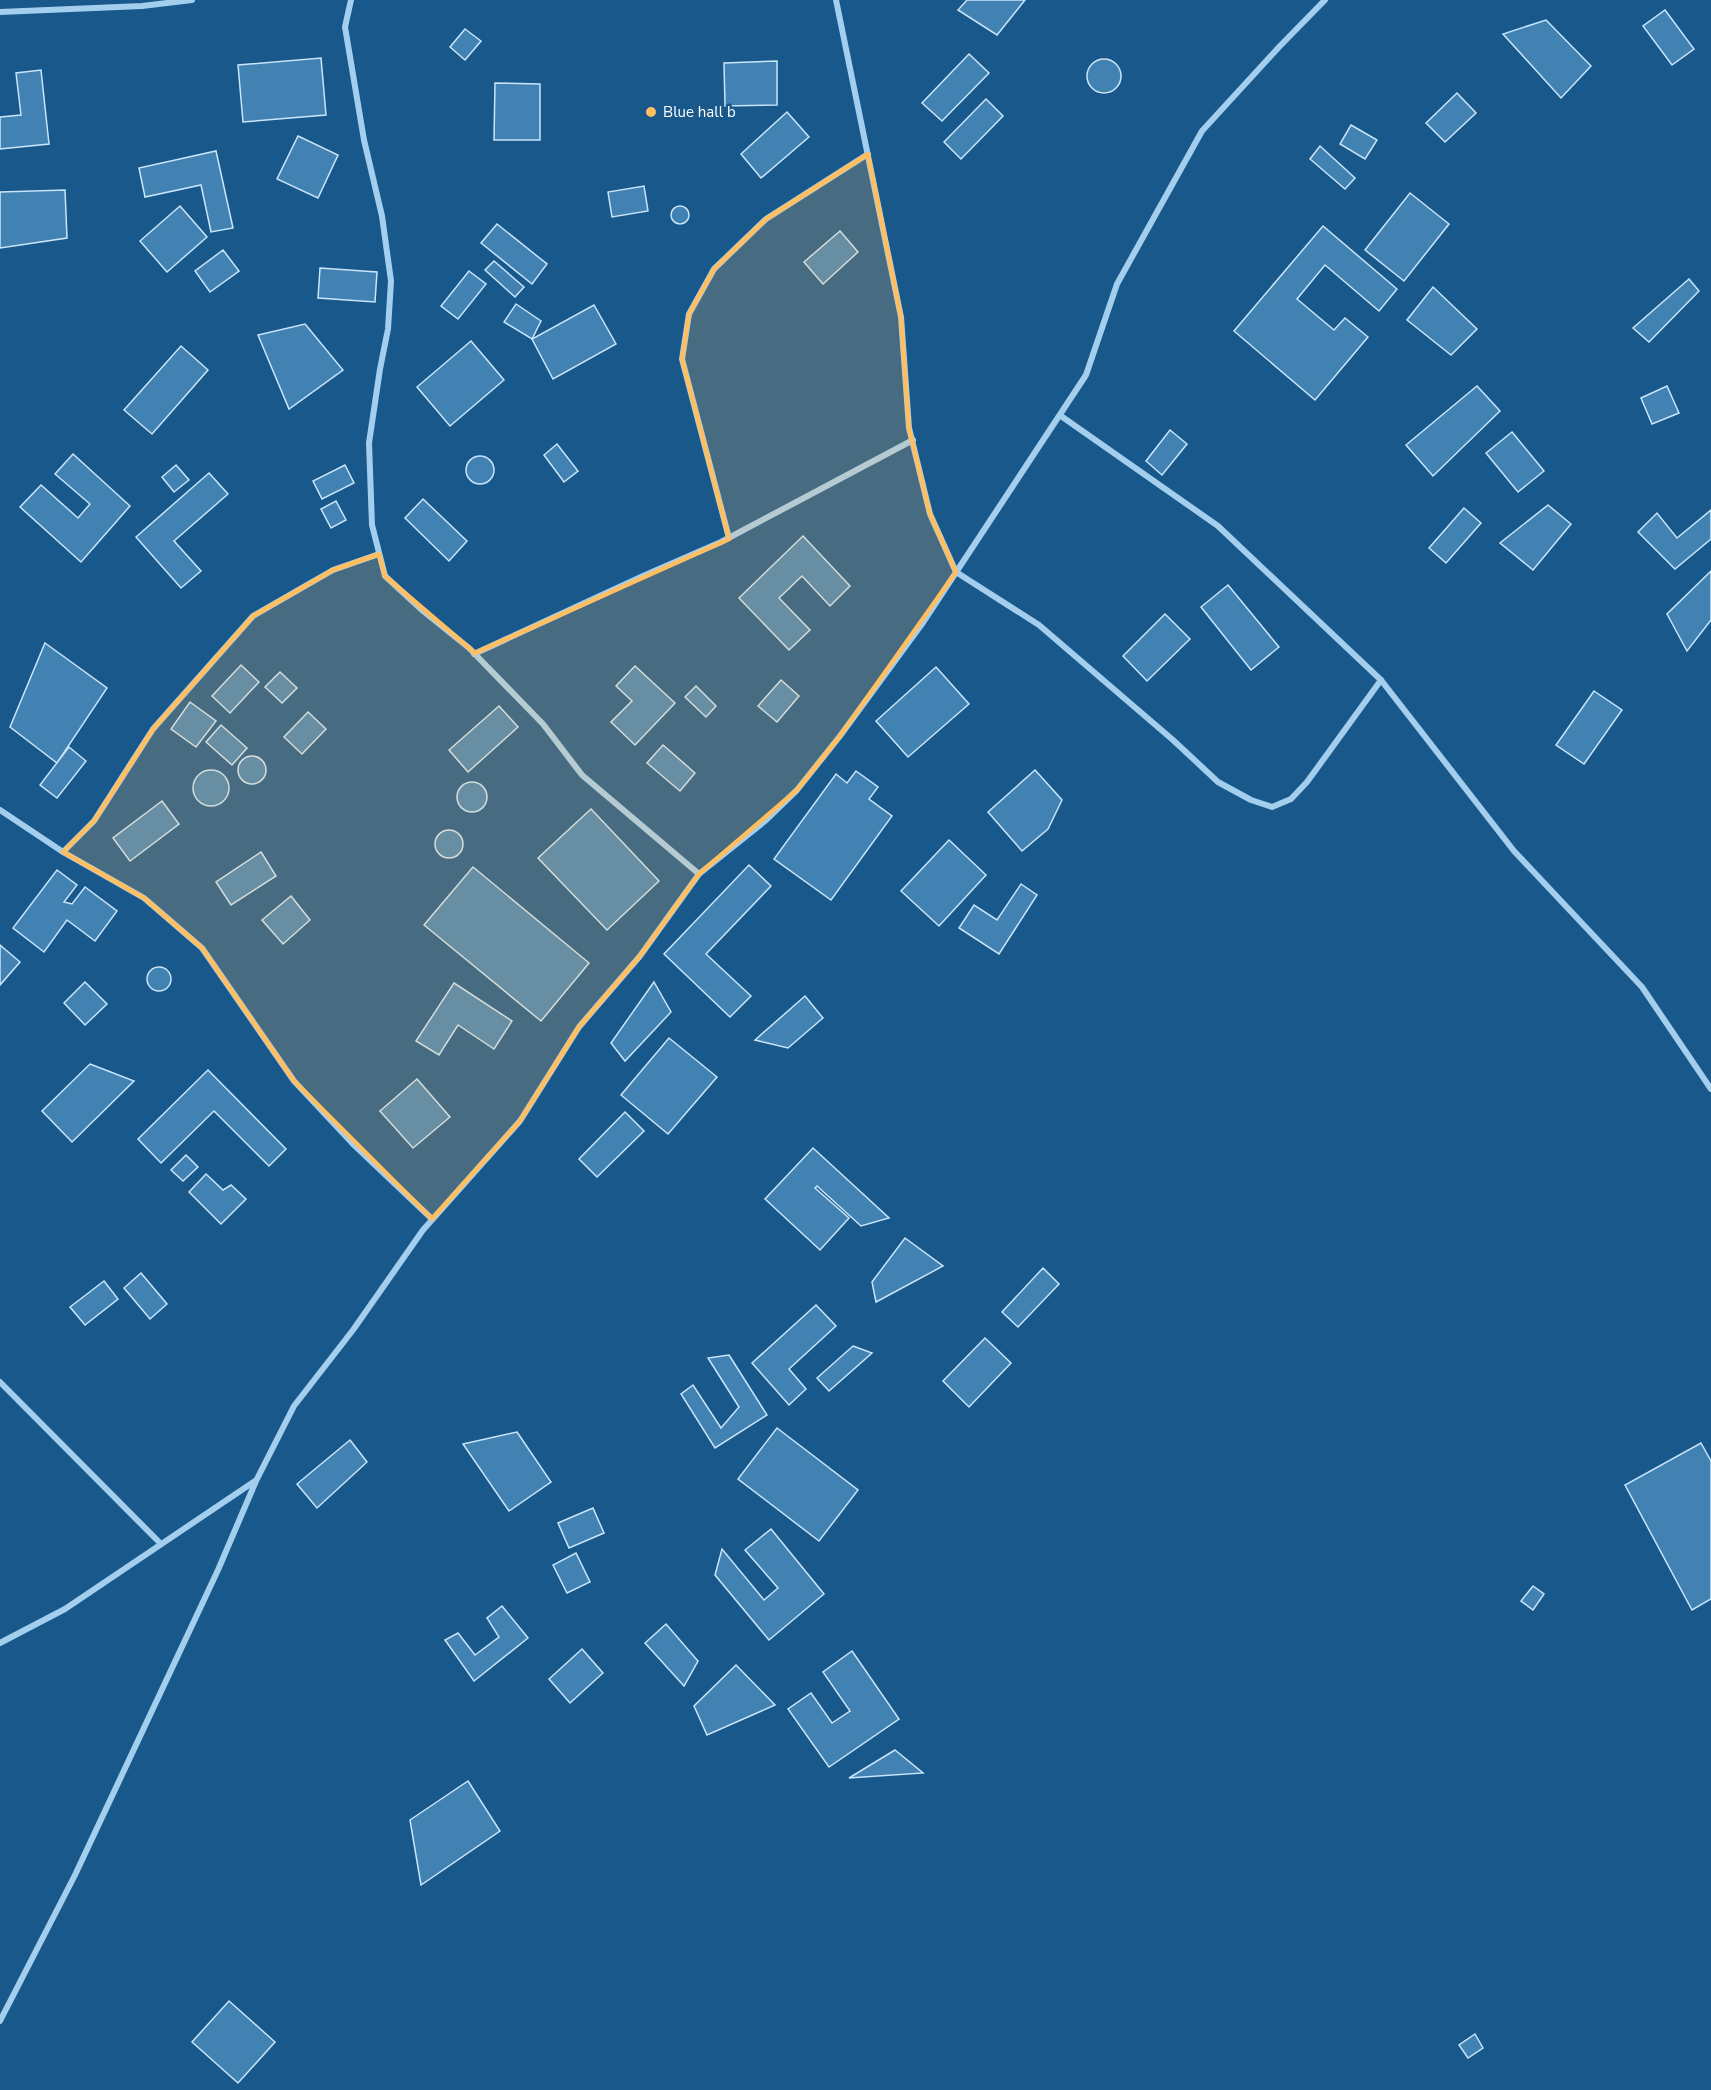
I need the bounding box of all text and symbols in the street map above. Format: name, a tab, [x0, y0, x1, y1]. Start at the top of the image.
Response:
place label: Blue hall b	[663, 102, 736, 122]
marker: Blue hall b	[644, 105, 658, 119]

